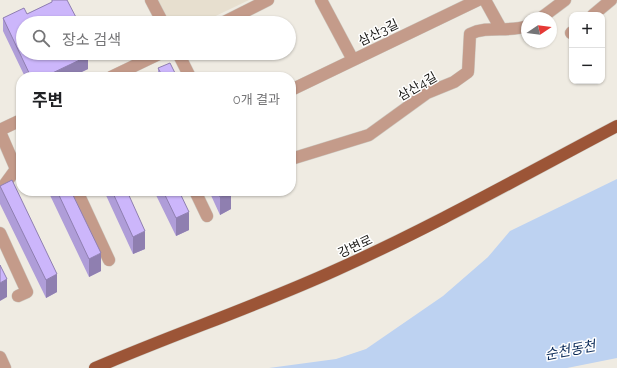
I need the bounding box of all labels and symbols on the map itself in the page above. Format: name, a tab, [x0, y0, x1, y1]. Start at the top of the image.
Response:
north arrow	[521, 12, 557, 48]
street label: 삼산3길	[356, 16, 401, 49]
street label: 삼산4길	[395, 69, 440, 104]
street label: 강변로	[336, 232, 375, 261]
water label: 순천동천	[543, 337, 598, 363]

